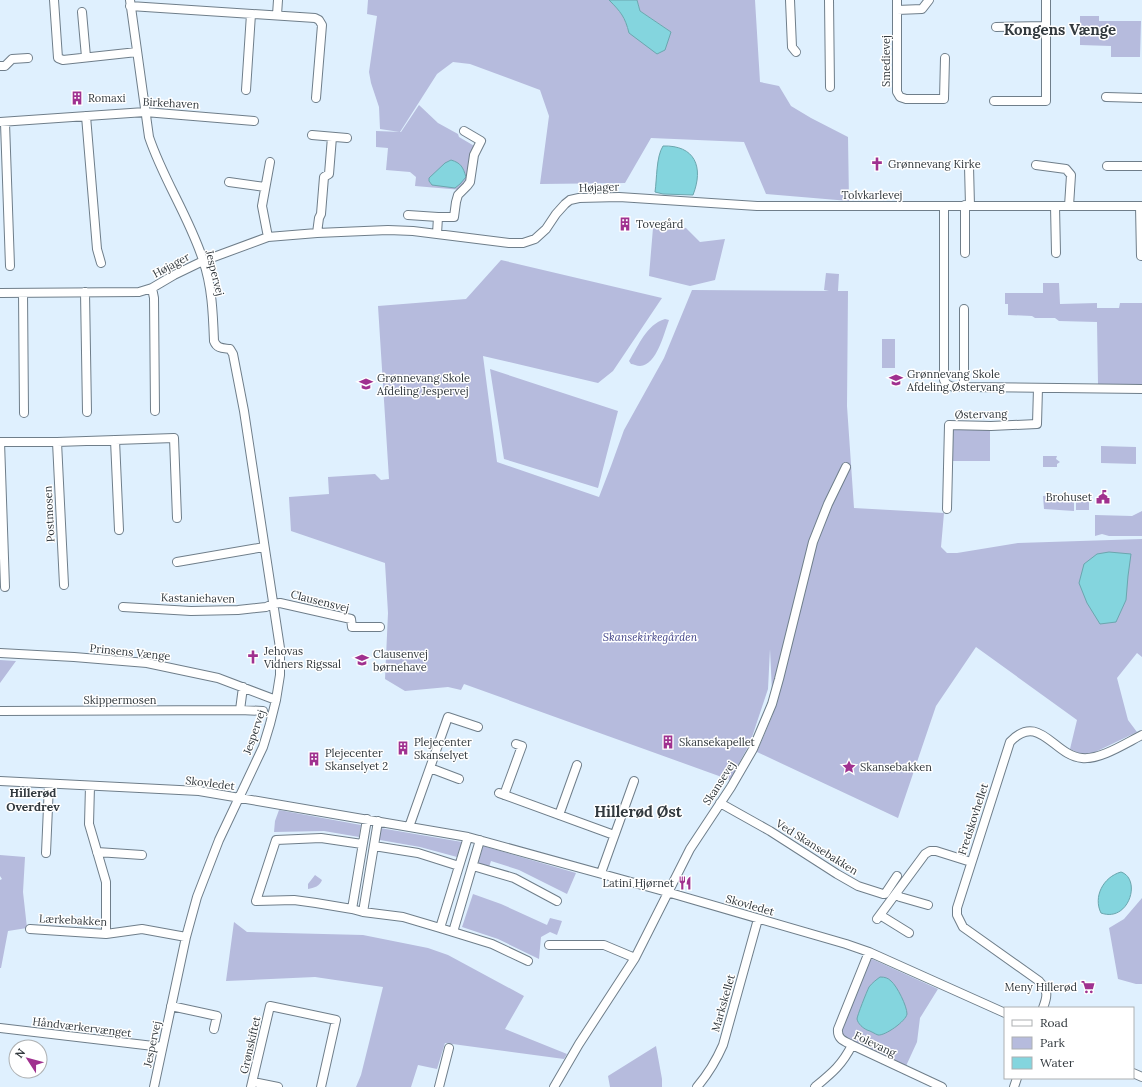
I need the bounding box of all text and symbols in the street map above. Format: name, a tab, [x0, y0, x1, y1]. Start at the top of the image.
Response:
district label: Kongens Vænge	[1004, 20, 1116, 39]
street label: Smedievej	[879, 35, 893, 87]
building icon: Romaxi	[69, 90, 85, 106]
place label: Romaxi	[88, 91, 126, 105]
street label: Birkehaven	[142, 95, 200, 111]
church icon: Grønnevang Kirke	[869, 156, 885, 172]
place label: Grønnevang Kirke	[888, 157, 981, 171]
street label: Højager	[579, 179, 620, 195]
street label: Tolvkarlevej	[842, 188, 903, 202]
building icon: Tovegård	[617, 216, 633, 232]
place label: Tovegård	[636, 217, 684, 231]
street label: Jespervej	[202, 248, 227, 297]
street label: Højager	[150, 249, 192, 281]
place label: Grønnevang Skole Afdeling Østervang	[906, 367, 1006, 394]
place label: Grønnevang Skole Afdeling Jespervej	[376, 371, 470, 398]
school or university icon: Grønnevang Skole Afdeling Østervang	[888, 372, 904, 388]
school or university icon: Grønnevang Skole Afdeling Jespervej	[358, 376, 374, 392]
street label: Østervang	[954, 407, 1008, 421]
street label: Postmosen	[41, 485, 57, 542]
public building icon: Brohuset	[1095, 489, 1111, 505]
place label: Brohuset	[1046, 490, 1093, 504]
street label: Clausensvej	[289, 587, 351, 615]
street label: Kastaniehaven	[161, 590, 236, 606]
park label: Skansekirkegården	[603, 630, 698, 644]
street label: Prinsens Vænge	[89, 641, 171, 663]
place label: Jehovas Vidners Rigssal	[263, 644, 341, 671]
place label: Clausenvej børnehave	[373, 647, 428, 674]
church icon: Jehovas Vidners Rigssal	[245, 649, 261, 665]
school or university icon: Clausenvej børnehave	[354, 652, 370, 668]
street label: Skippermosen	[83, 693, 157, 707]
street label: Jespervej	[239, 708, 268, 757]
building icon: Skansekapellet	[660, 734, 676, 750]
place label: Plejecenter Skanselyet	[414, 735, 472, 762]
place label: Skansekapellet	[679, 735, 756, 749]
building icon: Plejecenter Skanselyet	[395, 740, 411, 756]
place label: Plejecenter Skanselyet 2	[325, 746, 388, 773]
building icon: Plejecenter Skanselyet 2	[306, 751, 322, 767]
street label: Skansevej	[700, 758, 739, 808]
place icon: Skansebakken	[841, 759, 857, 775]
place label: Skansebakken	[860, 760, 932, 774]
street label: Skovledet	[185, 773, 236, 793]
street label: Fredskovhellet	[955, 781, 991, 857]
district label: Hillerød Overdrev	[6, 785, 60, 814]
district label: Hillerød Øst	[594, 802, 683, 821]
street label: Ved Skansebakken	[773, 816, 861, 878]
restaurant icon: Latini Hjørnet	[677, 875, 693, 891]
place label: Latini Hjørnet	[602, 876, 675, 890]
street label: Skovledet	[724, 891, 776, 919]
street label: Lærkebakken	[39, 911, 108, 929]
street label: Markskellet	[708, 972, 738, 1033]
supermarket icon: Meny Hillerød	[1080, 979, 1096, 995]
place label: Meny Hillerød	[1004, 980, 1077, 994]
legend	[1004, 1007, 1134, 1079]
street label: Håndværkervænget	[32, 1014, 133, 1040]
street label: Grønskiftet	[237, 1014, 264, 1075]
text: Road	[1040, 1015, 1068, 1030]
street label: Jespervej	[140, 1020, 164, 1069]
street label: Folevang	[852, 1028, 899, 1060]
text: Park	[1040, 1035, 1066, 1050]
north arrow	[8, 1039, 48, 1079]
text: N	[12, 1045, 28, 1061]
text: Water	[1040, 1055, 1075, 1070]

